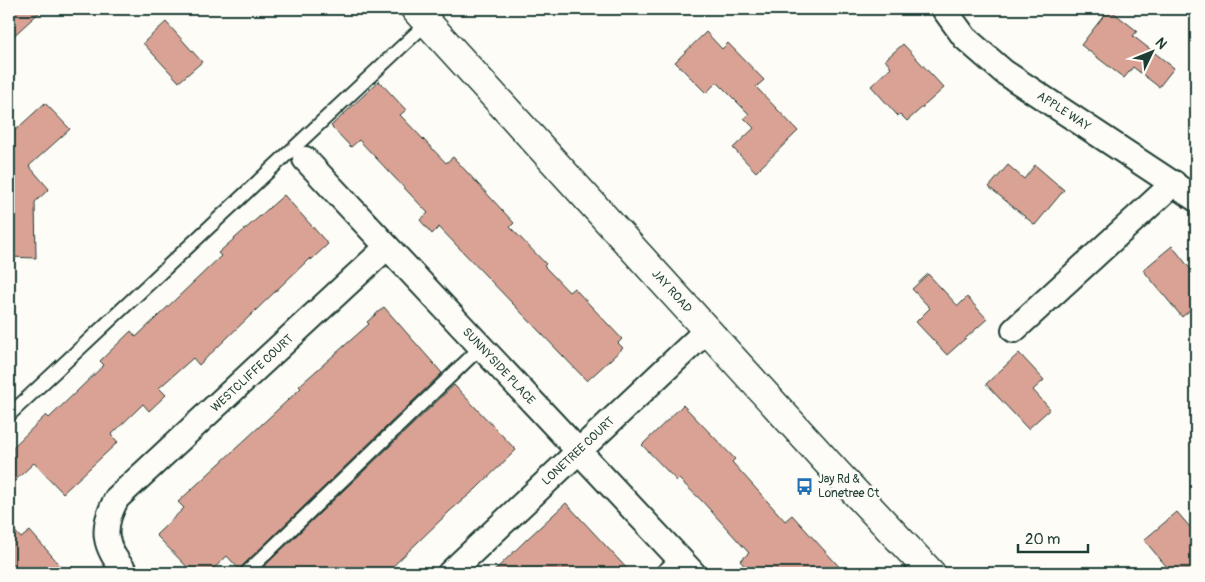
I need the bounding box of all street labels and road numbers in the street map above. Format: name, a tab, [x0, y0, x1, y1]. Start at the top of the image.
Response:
street label: APPLE WAY	[1034, 89, 1093, 134]
street label: JAY ROAD	[648, 267, 695, 316]
street label: SUNNYSIDE PLACE	[459, 325, 538, 408]
street label: WESTCLIFFE COURT	[208, 331, 297, 415]
street label: LONETREE COURT	[539, 414, 618, 489]

